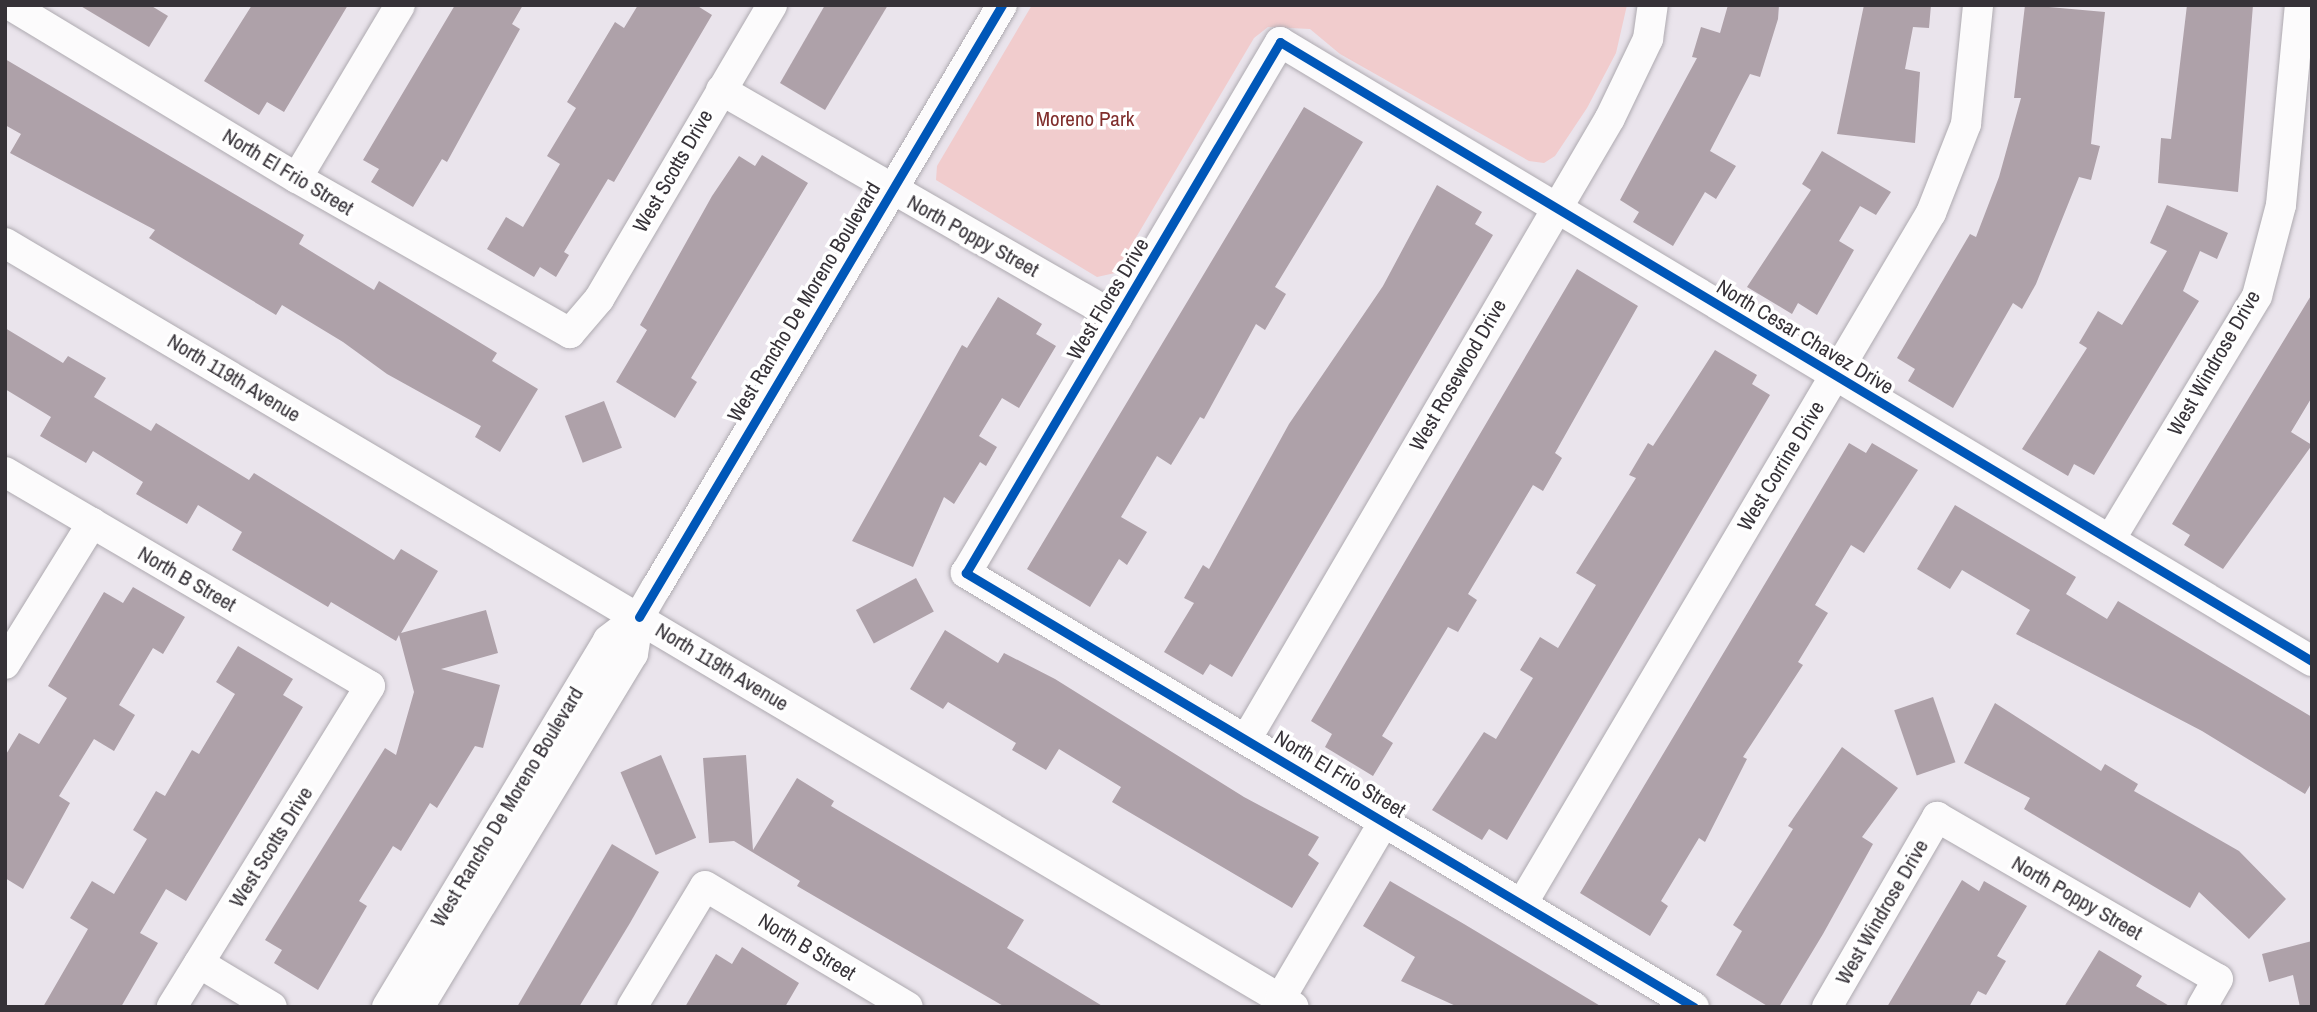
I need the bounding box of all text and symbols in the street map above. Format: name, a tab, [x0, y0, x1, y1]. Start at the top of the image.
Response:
street label: West Scotts Drive	[628, 105, 718, 237]
park label: Moreno Park	[1036, 106, 1134, 132]
street label: North El Frio Street	[218, 123, 358, 221]
street label: West Rancho De Moreno Boulevard	[722, 177, 886, 427]
street label: North Poppy Street	[903, 189, 1043, 283]
street label: West Flores Drive	[1062, 234, 1154, 364]
street label: North Cesar Chavez Drive	[1712, 274, 1898, 400]
street label: West Windrose Drive	[2162, 286, 2266, 440]
street label: West Rosewood Drive	[1404, 295, 1512, 455]
street label: North 119th Avenue	[163, 328, 305, 428]
street label: West Corrine Drive	[1732, 396, 1830, 536]
street label: North B Street	[133, 541, 241, 617]
street label: North 119th Avenue	[651, 617, 793, 717]
street label: West Rancho De Moreno Boulevard	[425, 682, 589, 932]
street label: North El Frio Street	[1270, 725, 1410, 823]
street label: West Scotts Drive	[224, 782, 318, 912]
street label: West Windrose Drive	[1830, 835, 1934, 989]
street label: North Poppy Street	[2007, 850, 2147, 946]
street label: North B Street	[754, 908, 860, 986]

